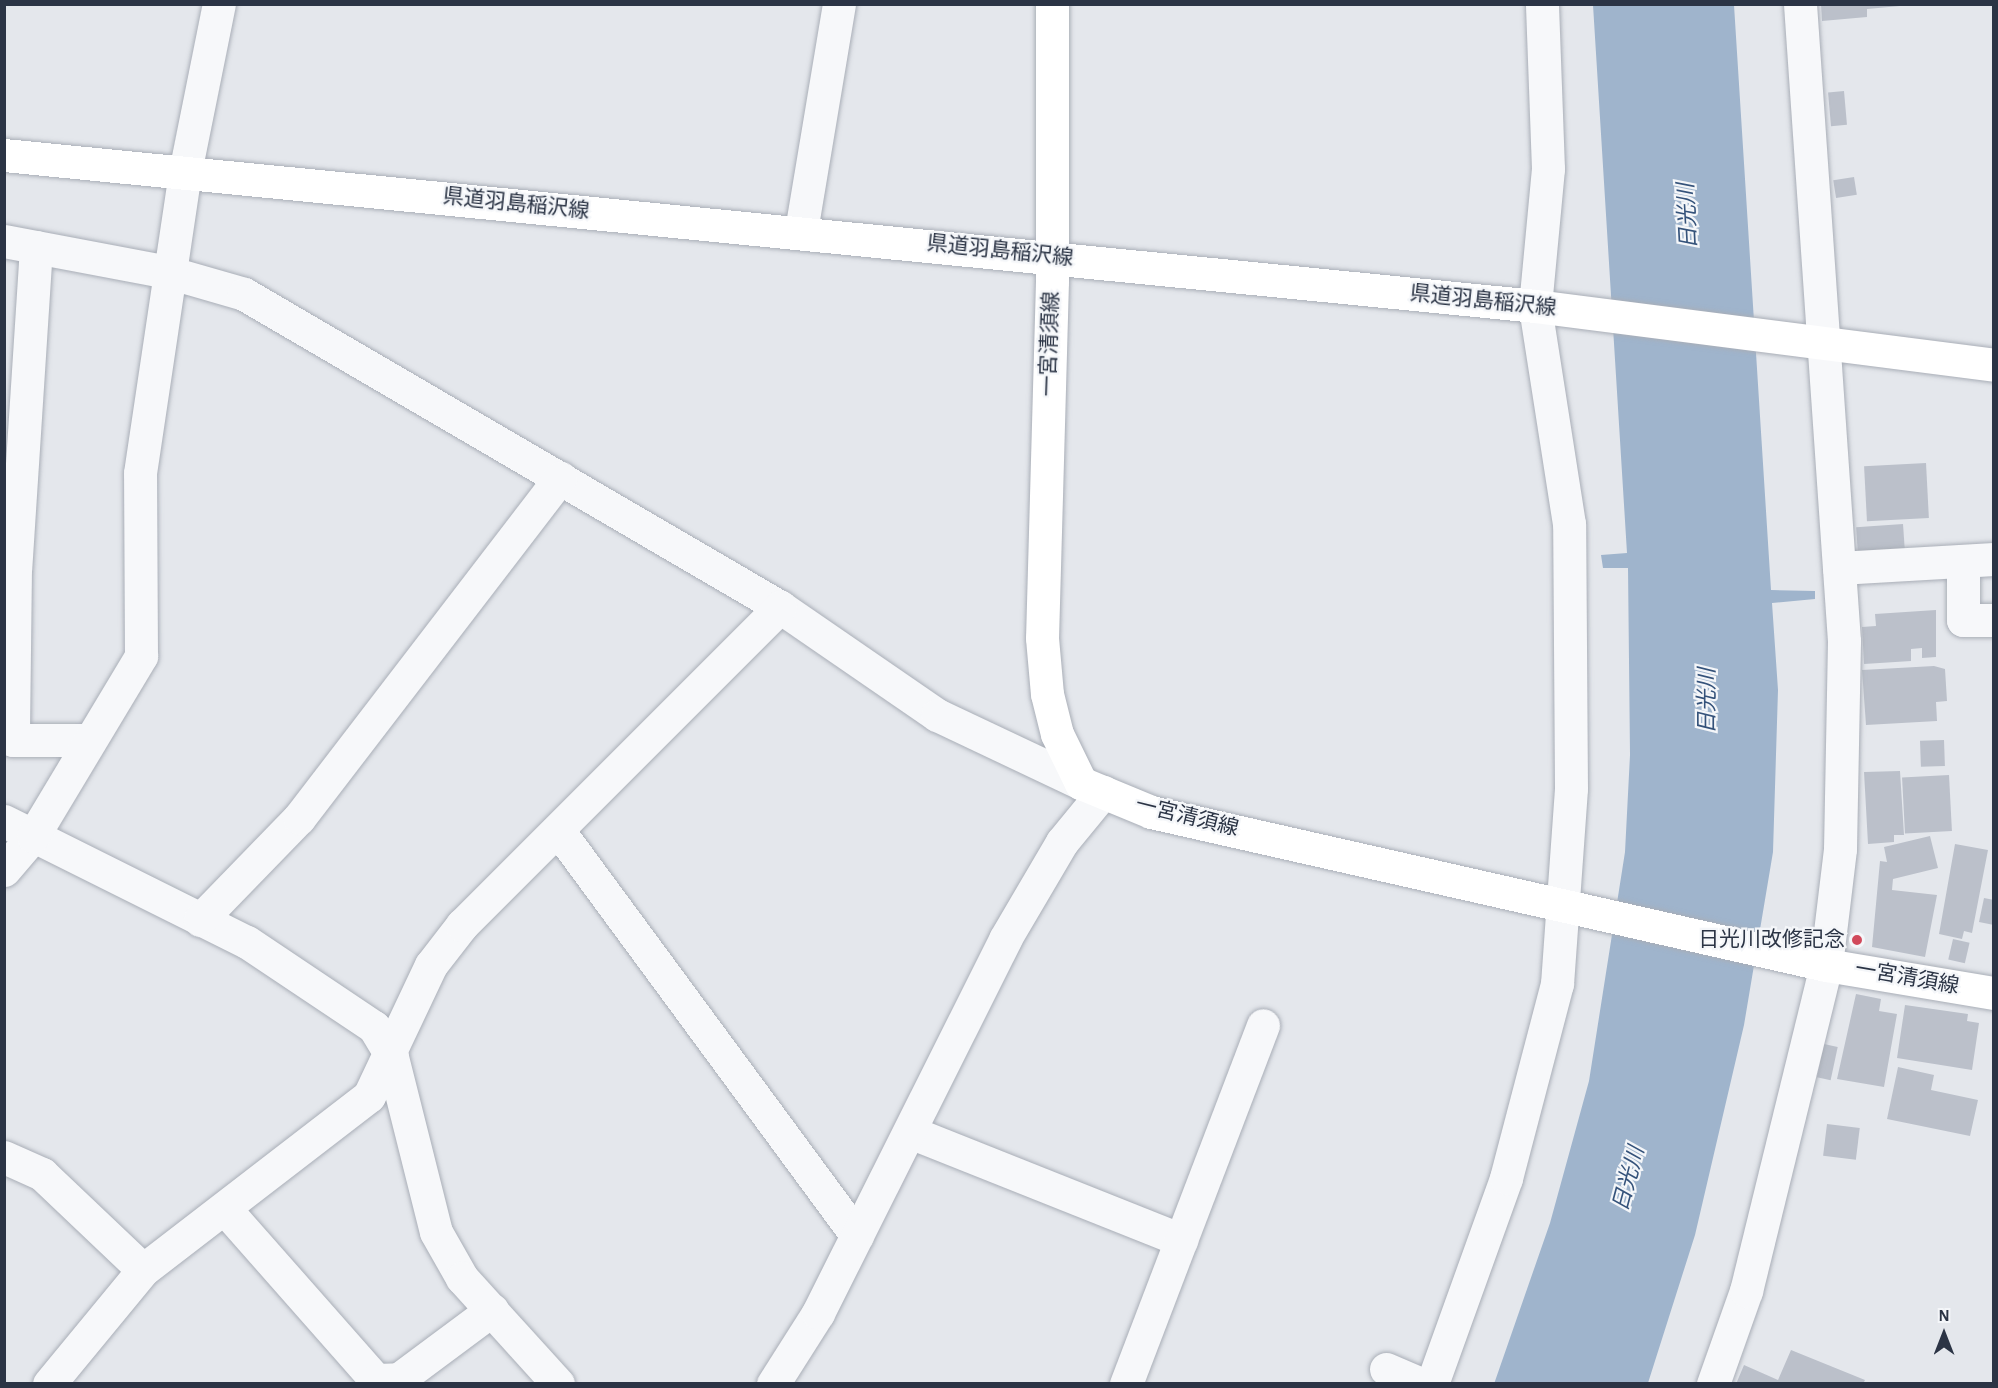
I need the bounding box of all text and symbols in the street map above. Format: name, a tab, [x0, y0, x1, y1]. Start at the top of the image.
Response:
water label: 日光川	[1673, 182, 1703, 250]
street label: 県道羽島稲沢線	[442, 184, 590, 224]
street label: 県道羽島稲沢線	[926, 231, 1074, 271]
street label: 県道羽島稲沢線	[1409, 281, 1557, 321]
street label: 一宮清須線	[1036, 291, 1064, 397]
water label: 日光川	[1695, 668, 1721, 734]
street label: 一宮清須線	[1133, 792, 1241, 842]
place label: 日光川改修記念	[1698, 927, 1845, 953]
marker: 日光川改修記念	[1850, 933, 1864, 947]
street label: 一宮清須線	[1853, 956, 1961, 1000]
water label: 日光川	[1608, 1144, 1650, 1214]
north arrow	[1914, 1304, 1974, 1364]
text: N	[1938, 1308, 1950, 1324]

